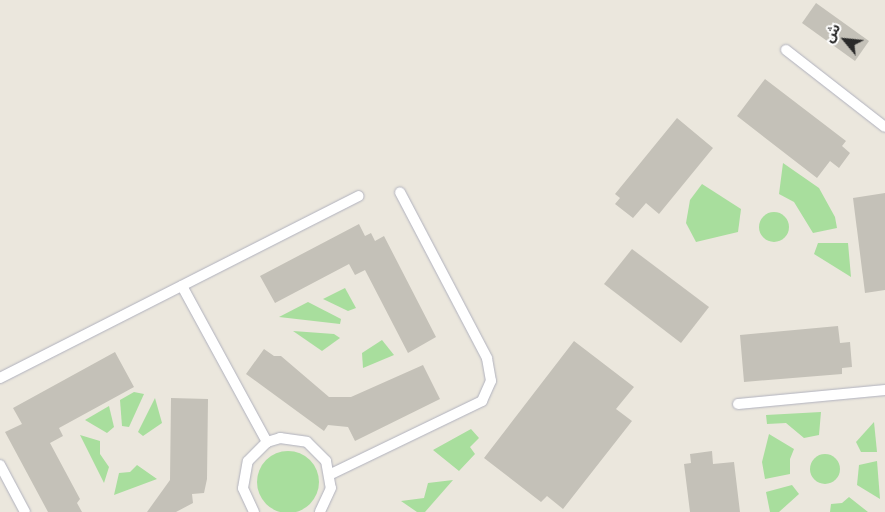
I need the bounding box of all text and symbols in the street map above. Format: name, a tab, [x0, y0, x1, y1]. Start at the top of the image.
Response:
north arrow	[820, 15, 870, 65]
text: ش	[819, 20, 844, 46]

